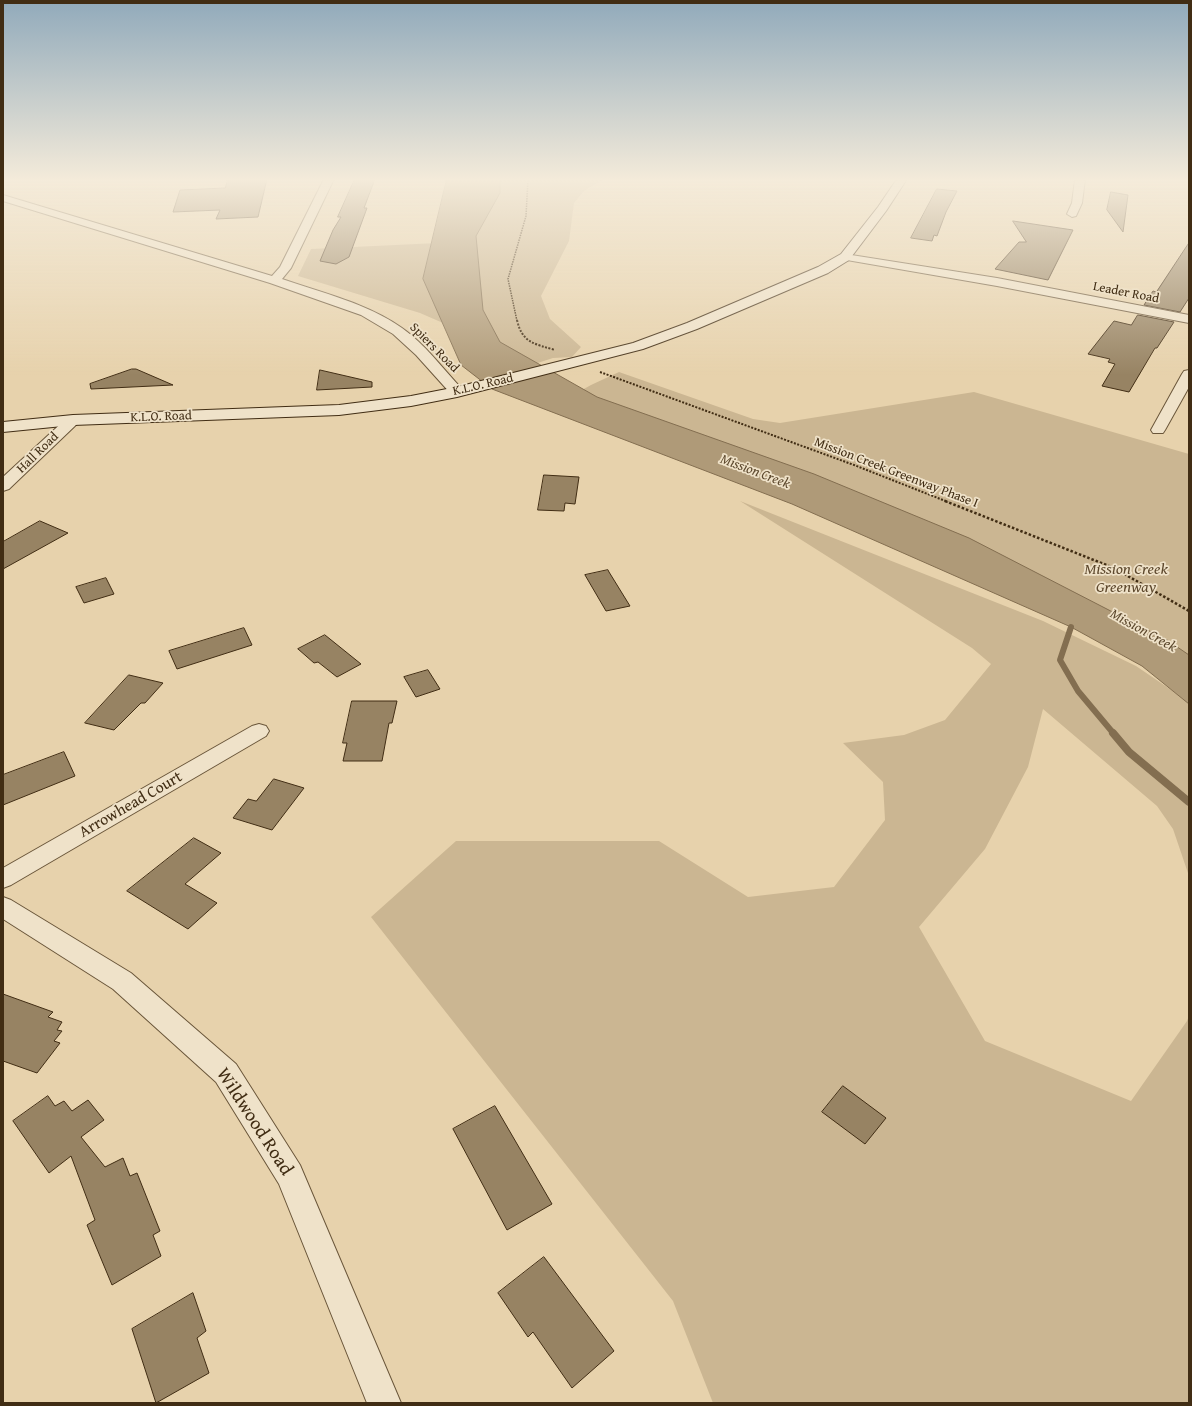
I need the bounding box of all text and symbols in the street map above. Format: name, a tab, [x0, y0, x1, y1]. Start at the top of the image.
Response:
street label: Leader Road	[1092, 279, 1160, 307]
street label: Spiers Road	[406, 320, 462, 376]
street label: K.L.O. Road	[451, 370, 515, 400]
street label: K.L.O. Road	[130, 408, 192, 426]
street label: Hall Road	[14, 429, 62, 477]
street label: Mission Creek Greenway Phase I	[812, 434, 980, 512]
water label: Mission Creek	[718, 451, 792, 493]
park label: Mission Creek Greenway	[1084, 560, 1168, 598]
water label: Mission Creek	[1107, 606, 1179, 656]
street label: Arrowhead Court	[76, 768, 186, 842]
street label: Wildwood Road	[211, 1064, 297, 1180]

